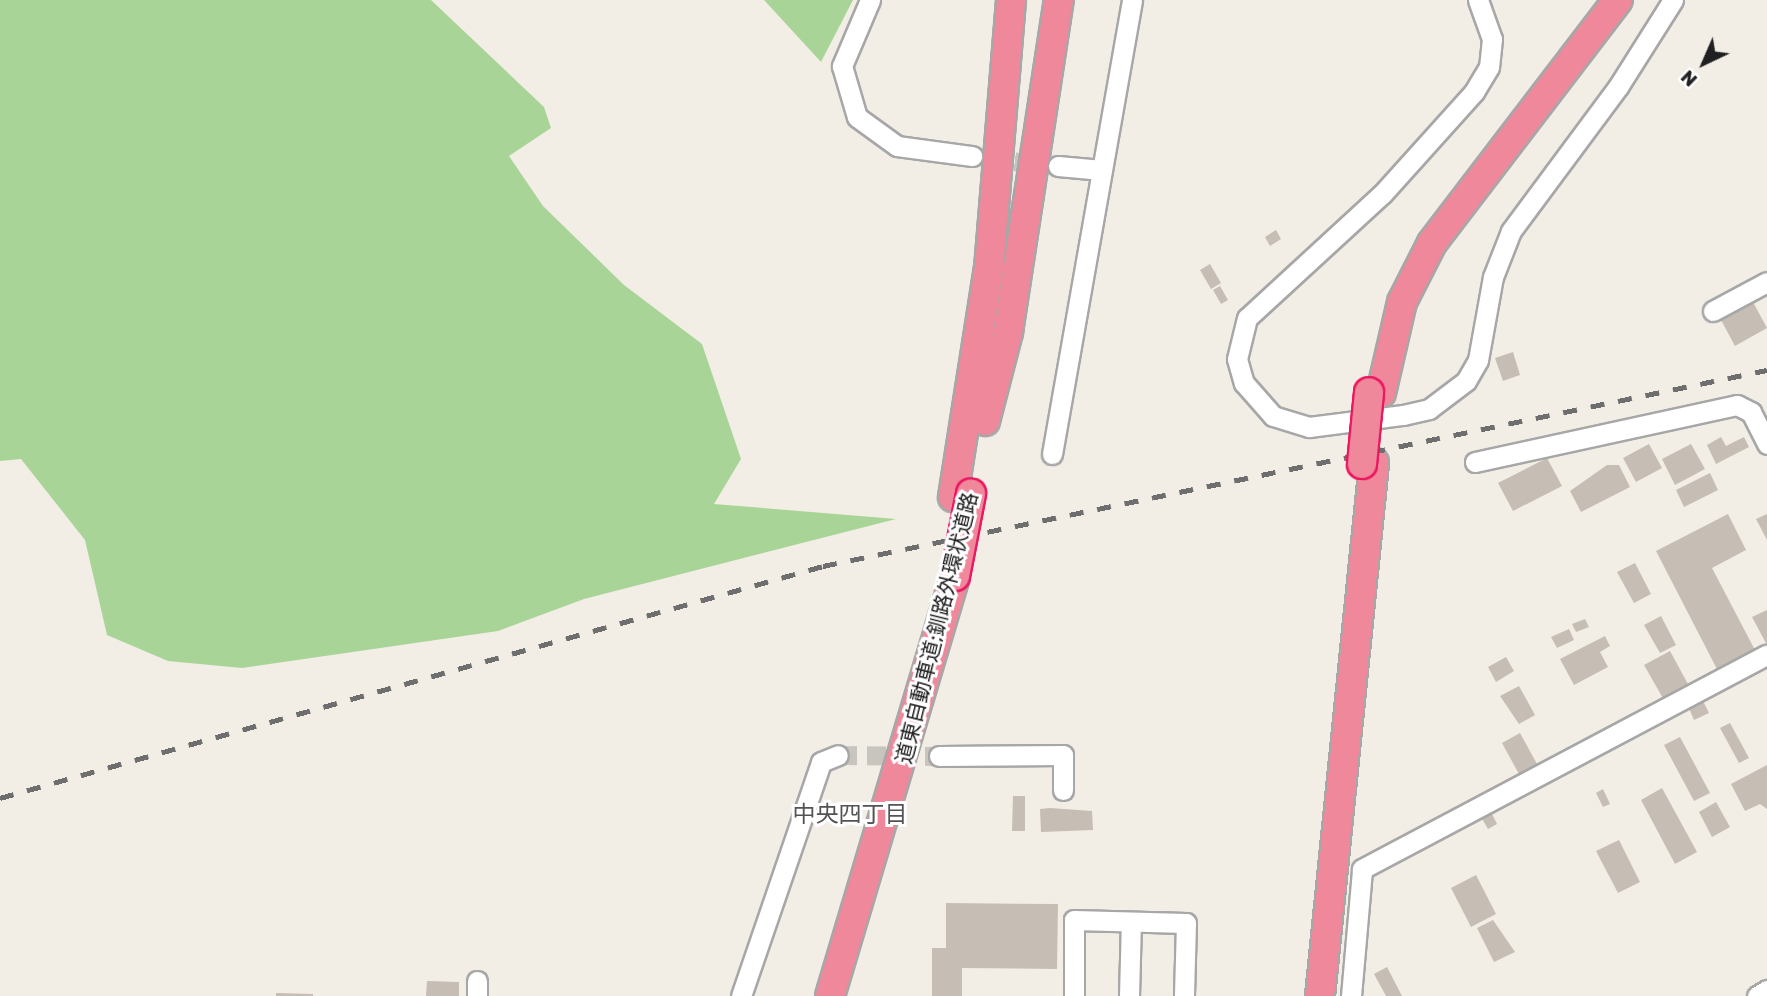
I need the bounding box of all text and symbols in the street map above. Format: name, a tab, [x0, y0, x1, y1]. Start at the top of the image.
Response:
north arrow	[1669, 28, 1739, 98]
text: N	[1676, 65, 1702, 91]
street label: 道東自動車道;釧路外環状道路	[891, 490, 983, 766]
district label: 中央四丁目	[793, 800, 907, 828]

